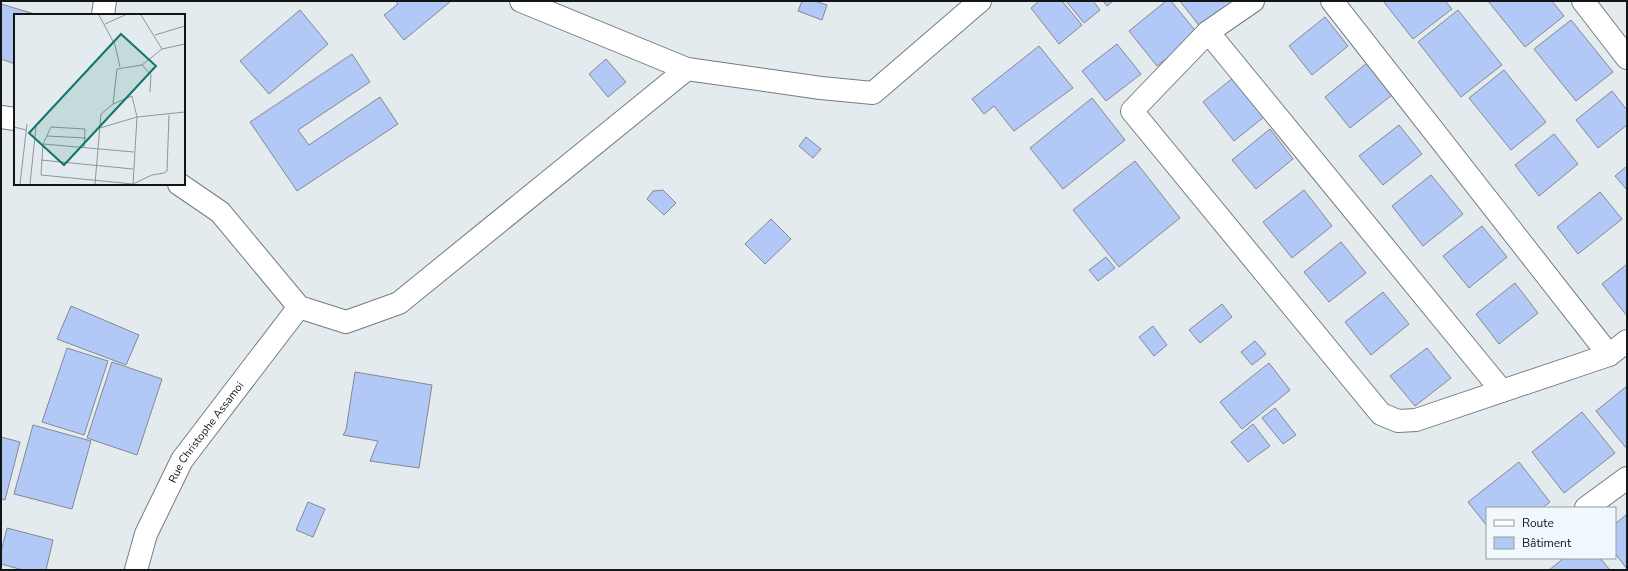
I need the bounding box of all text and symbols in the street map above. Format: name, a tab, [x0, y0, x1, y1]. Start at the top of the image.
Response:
inset map	[14, 14, 185, 185]
street label: Rue Christophe Assamoi	[165, 378, 247, 485]
legend	[1486, 507, 1616, 559]
text: Route	[1522, 515, 1554, 531]
text: Bâtiment	[1522, 535, 1572, 551]

